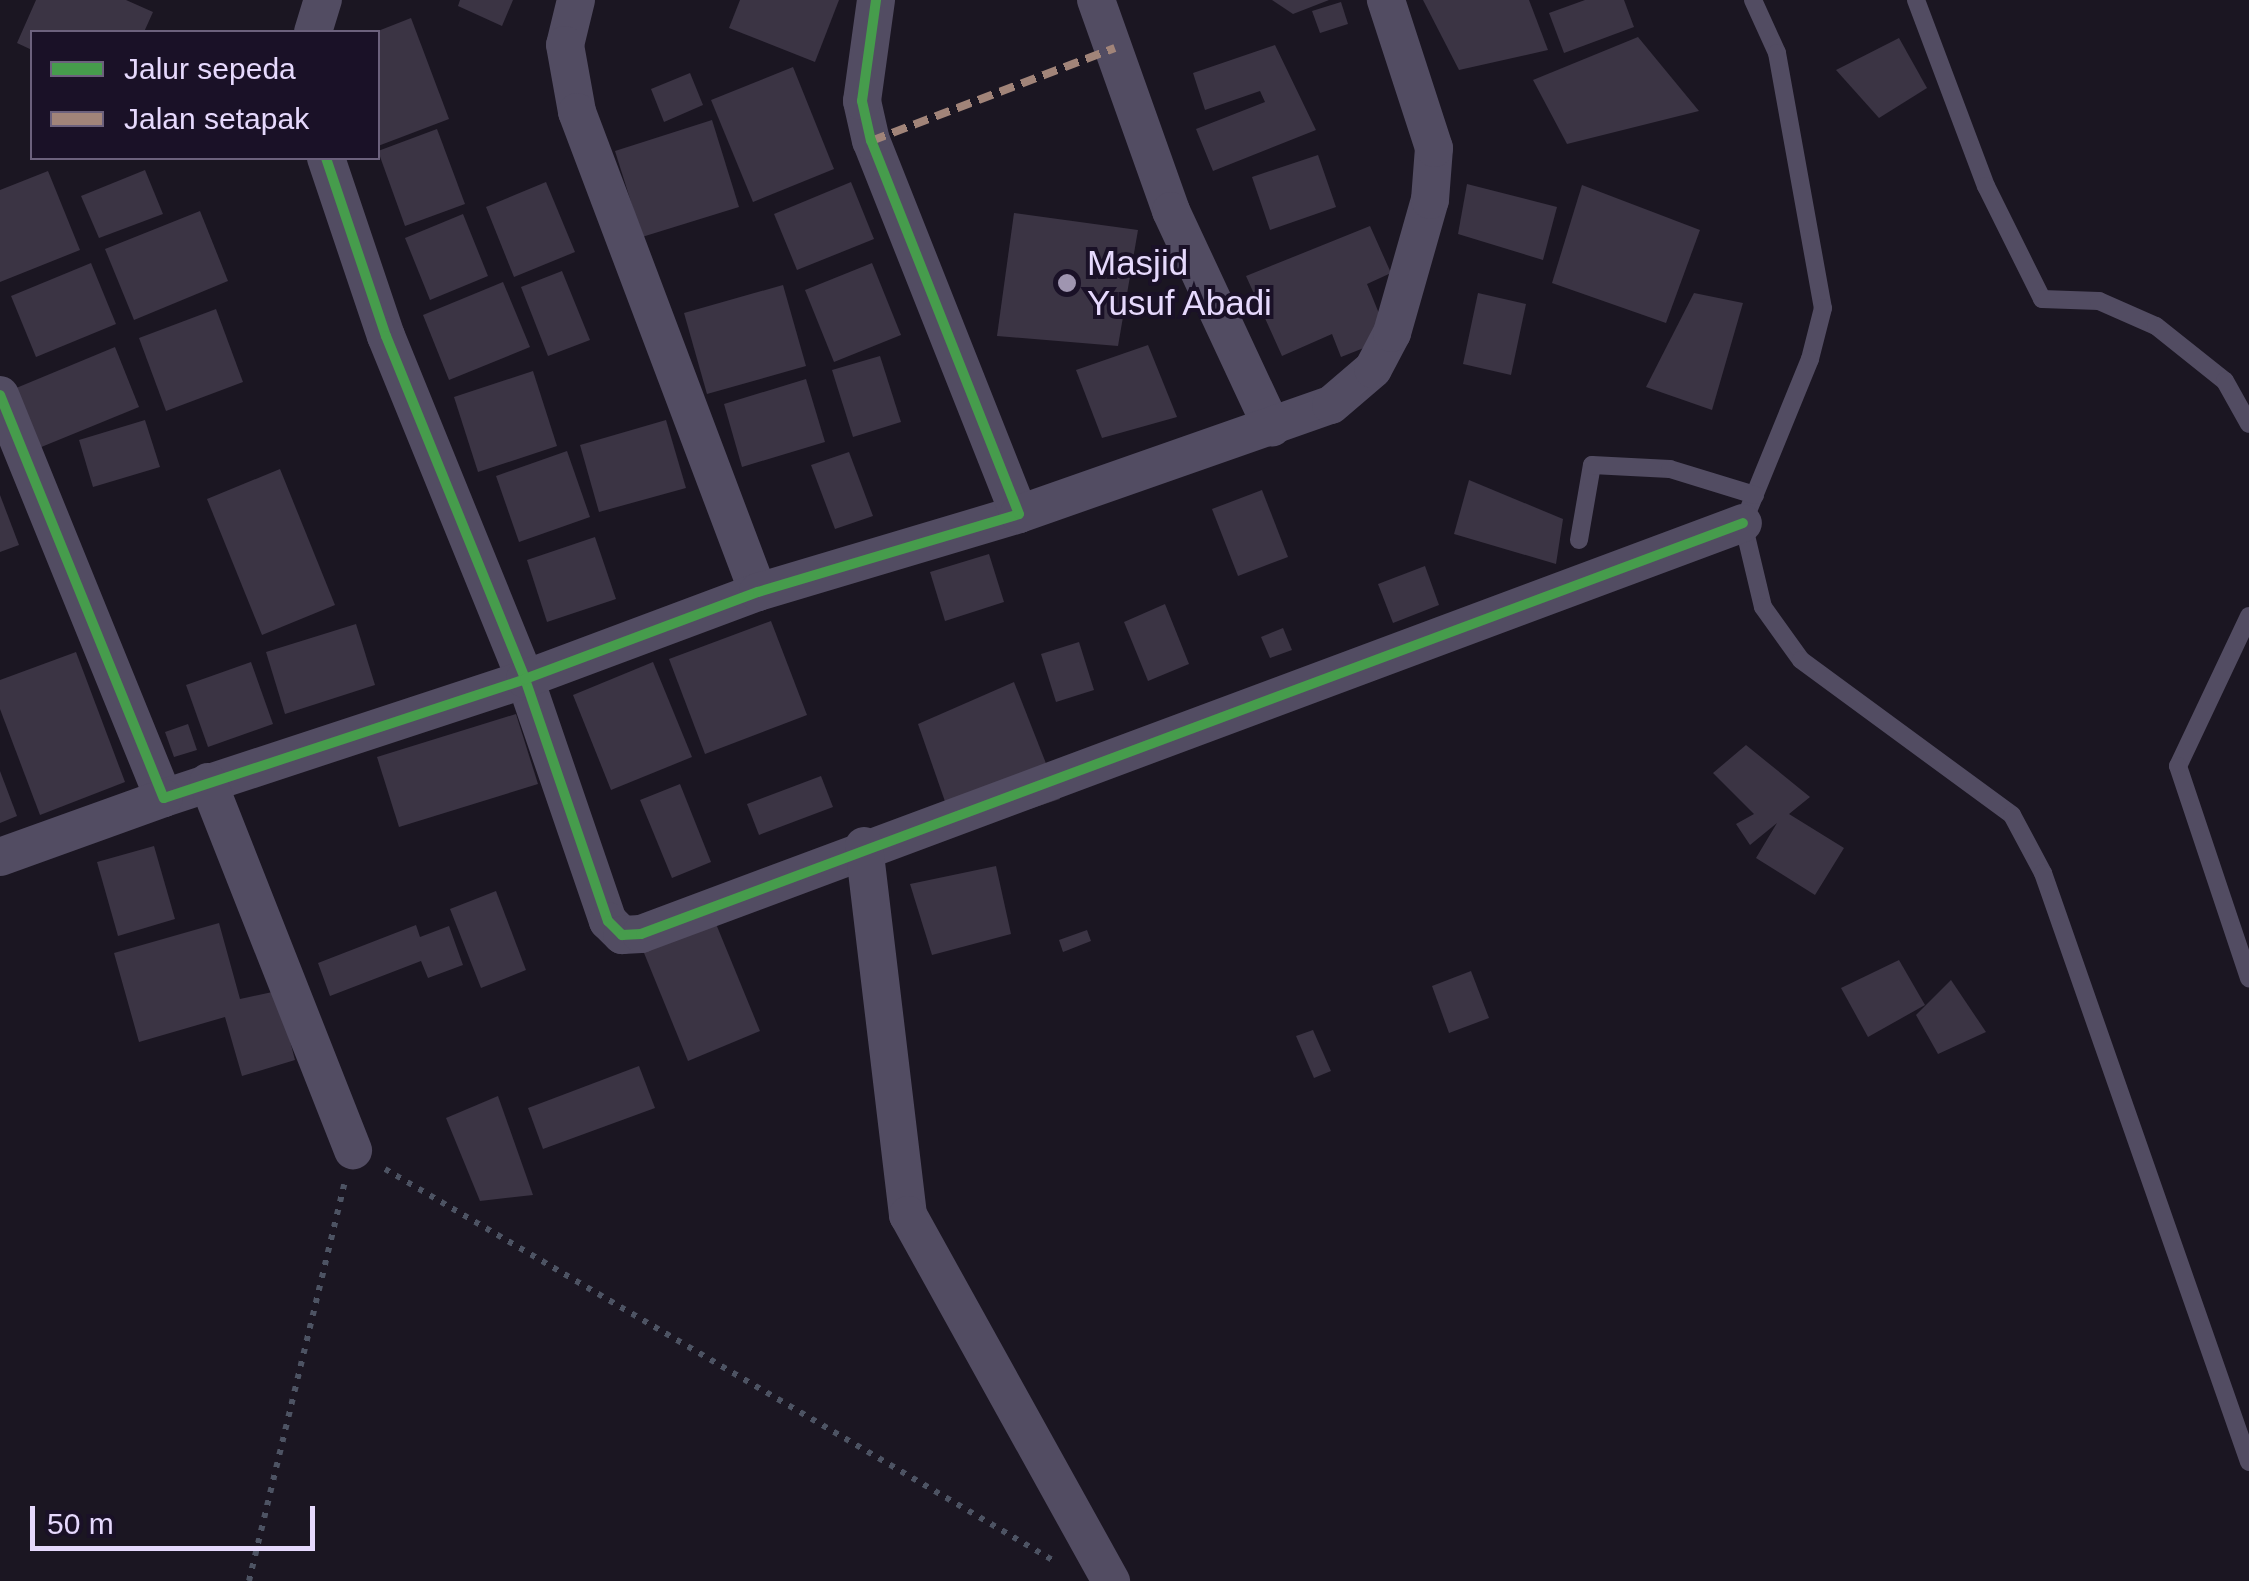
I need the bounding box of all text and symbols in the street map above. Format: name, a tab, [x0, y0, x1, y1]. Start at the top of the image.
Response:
legend	[30, 30, 380, 160]
text: Jalur sepeda	[124, 52, 296, 85]
text: Jalan setapak	[124, 102, 309, 135]
place label: Masjid Yusuf Abadi	[1087, 242, 1274, 324]
marker: Masjid Yusuf Abadi	[1056, 272, 1078, 294]
scale bar	[35, 1486, 320, 1548]
text: 50 m	[47, 1507, 114, 1540]

